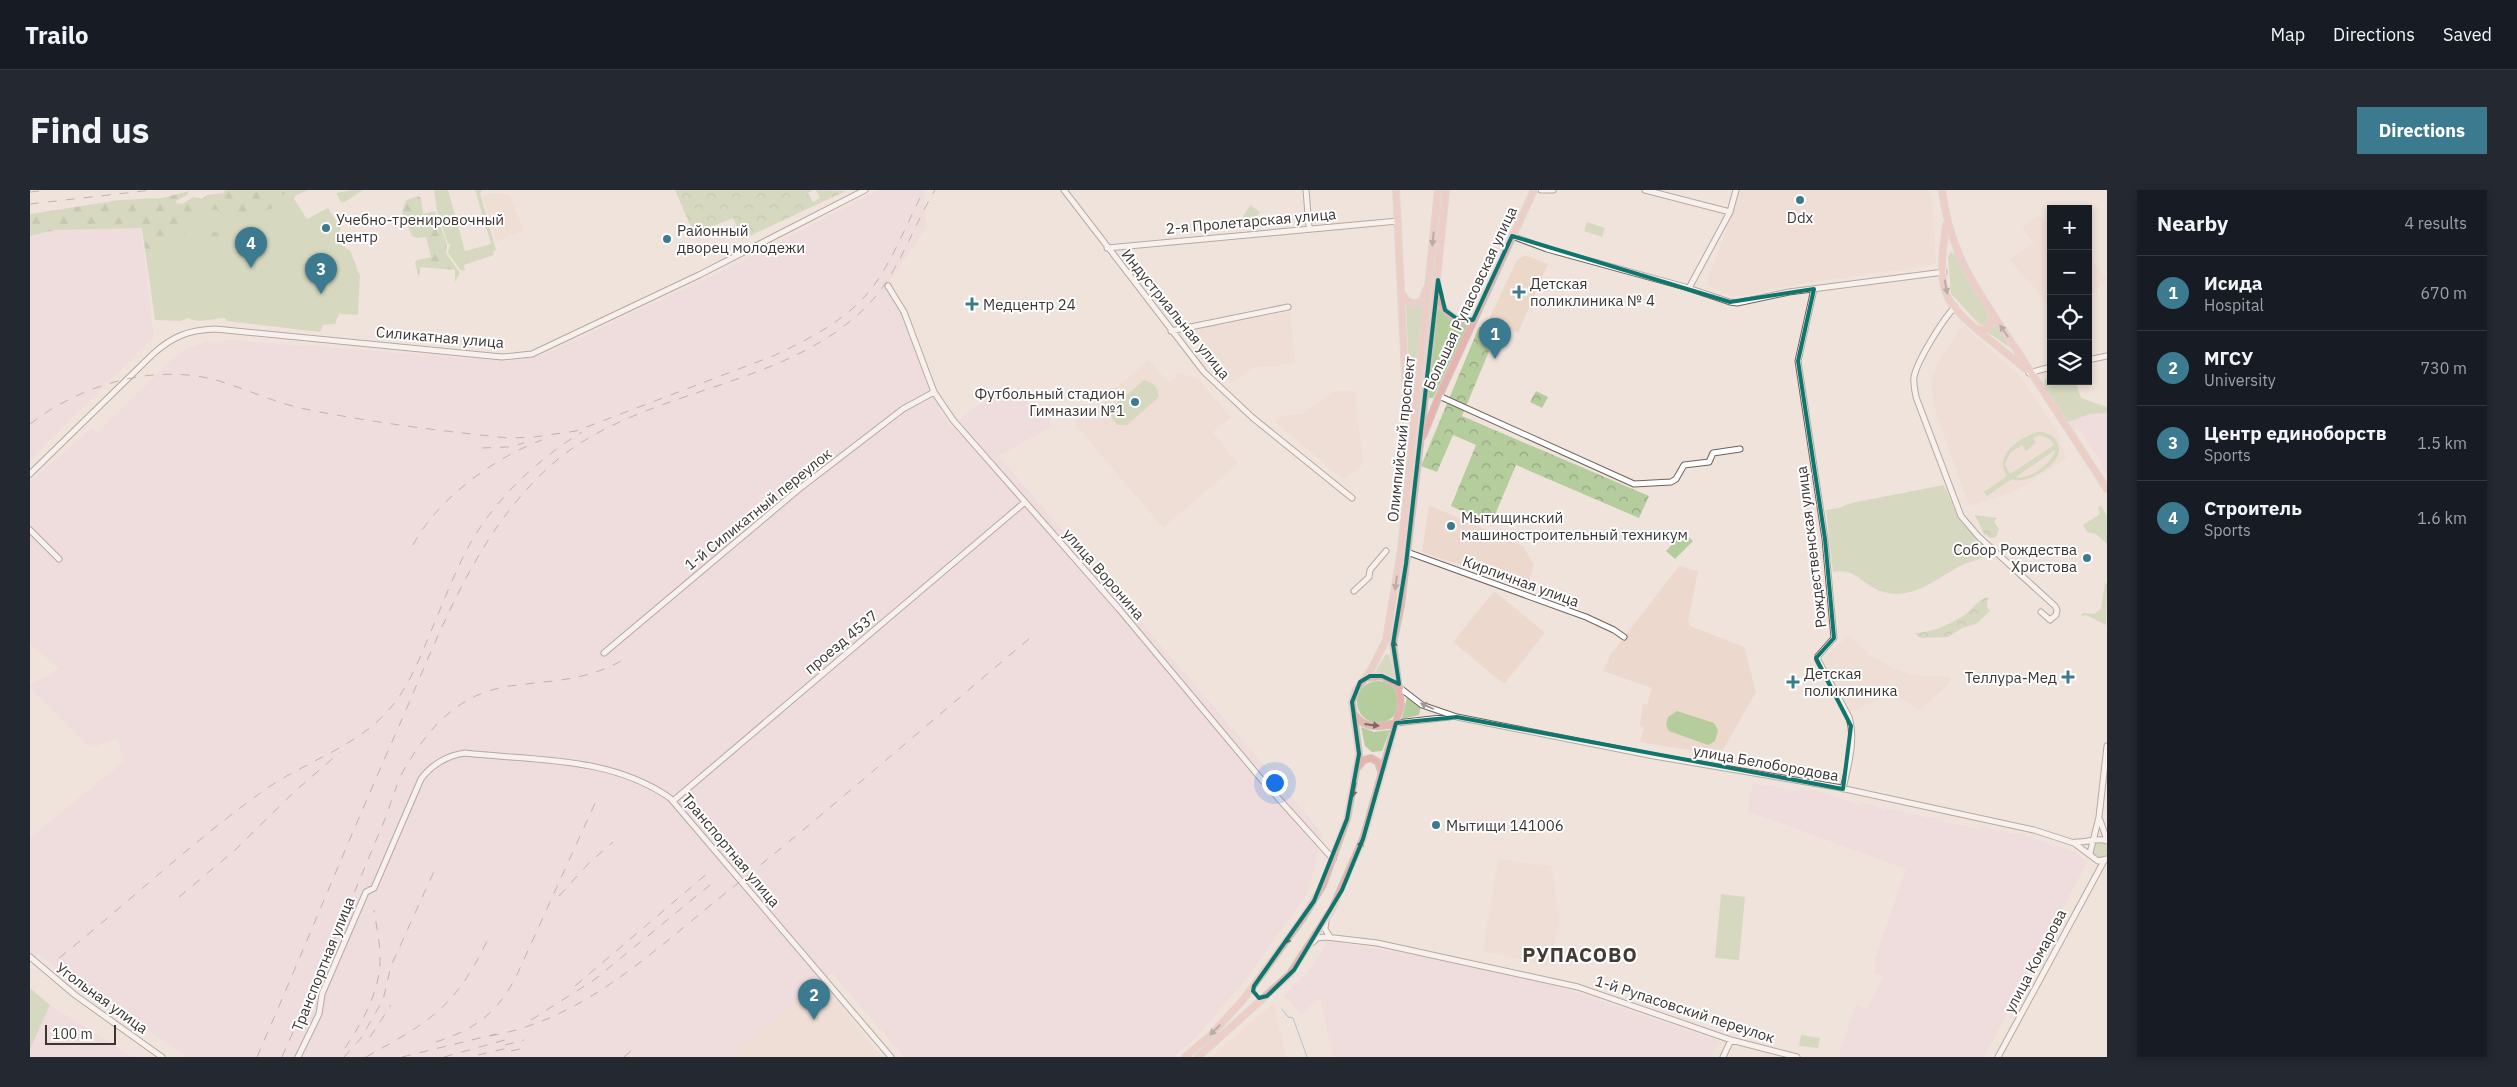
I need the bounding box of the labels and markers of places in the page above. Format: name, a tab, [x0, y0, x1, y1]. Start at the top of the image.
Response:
marker: Ddx	[1794, 194, 1806, 206]
place label: Ddx	[1787, 208, 1814, 227]
place label: Учебно-тренировочный центр	[336, 210, 504, 246]
place label: Районный дворец молодежи	[677, 221, 805, 257]
marker: Учебно-тренировочный центр	[320, 222, 332, 234]
pin: 4	[235, 227, 267, 268]
marker: Районный дворец молодежи	[661, 233, 673, 245]
pin: 3	[305, 253, 337, 294]
place label: Детская поликлиника № 4	[1530, 274, 1655, 310]
marker: Детская поликлиника № 4	[1512, 285, 1526, 299]
place label: Медцентр 24	[983, 295, 1076, 314]
marker: Медцентр 24	[965, 297, 979, 311]
pin: 1	[1479, 318, 1511, 359]
place label: Футбольный стадион Гимназии №1	[975, 384, 1125, 420]
marker: Футбольный стадион Гимназии №1	[1129, 396, 1141, 408]
place label: Мытищинский машиностроительный техникум	[1461, 508, 1688, 544]
marker: Мытищинский машиностроительный техникум	[1445, 520, 1457, 532]
place label: Собор Рождества Христова	[1953, 540, 2077, 576]
marker: Собор Рождества Христова	[2081, 552, 2093, 564]
place label: Детская поликлиника	[1804, 664, 1898, 700]
place label: Теллура-Мед	[1965, 668, 2057, 687]
marker: Теллура-Мед	[2061, 670, 2075, 684]
marker: Детская поликлиника	[1786, 675, 1800, 689]
place label: Мытищи 141006	[1446, 816, 1564, 835]
marker: Мытищи 141006	[1430, 819, 1442, 831]
pin: 2	[798, 979, 830, 1020]

